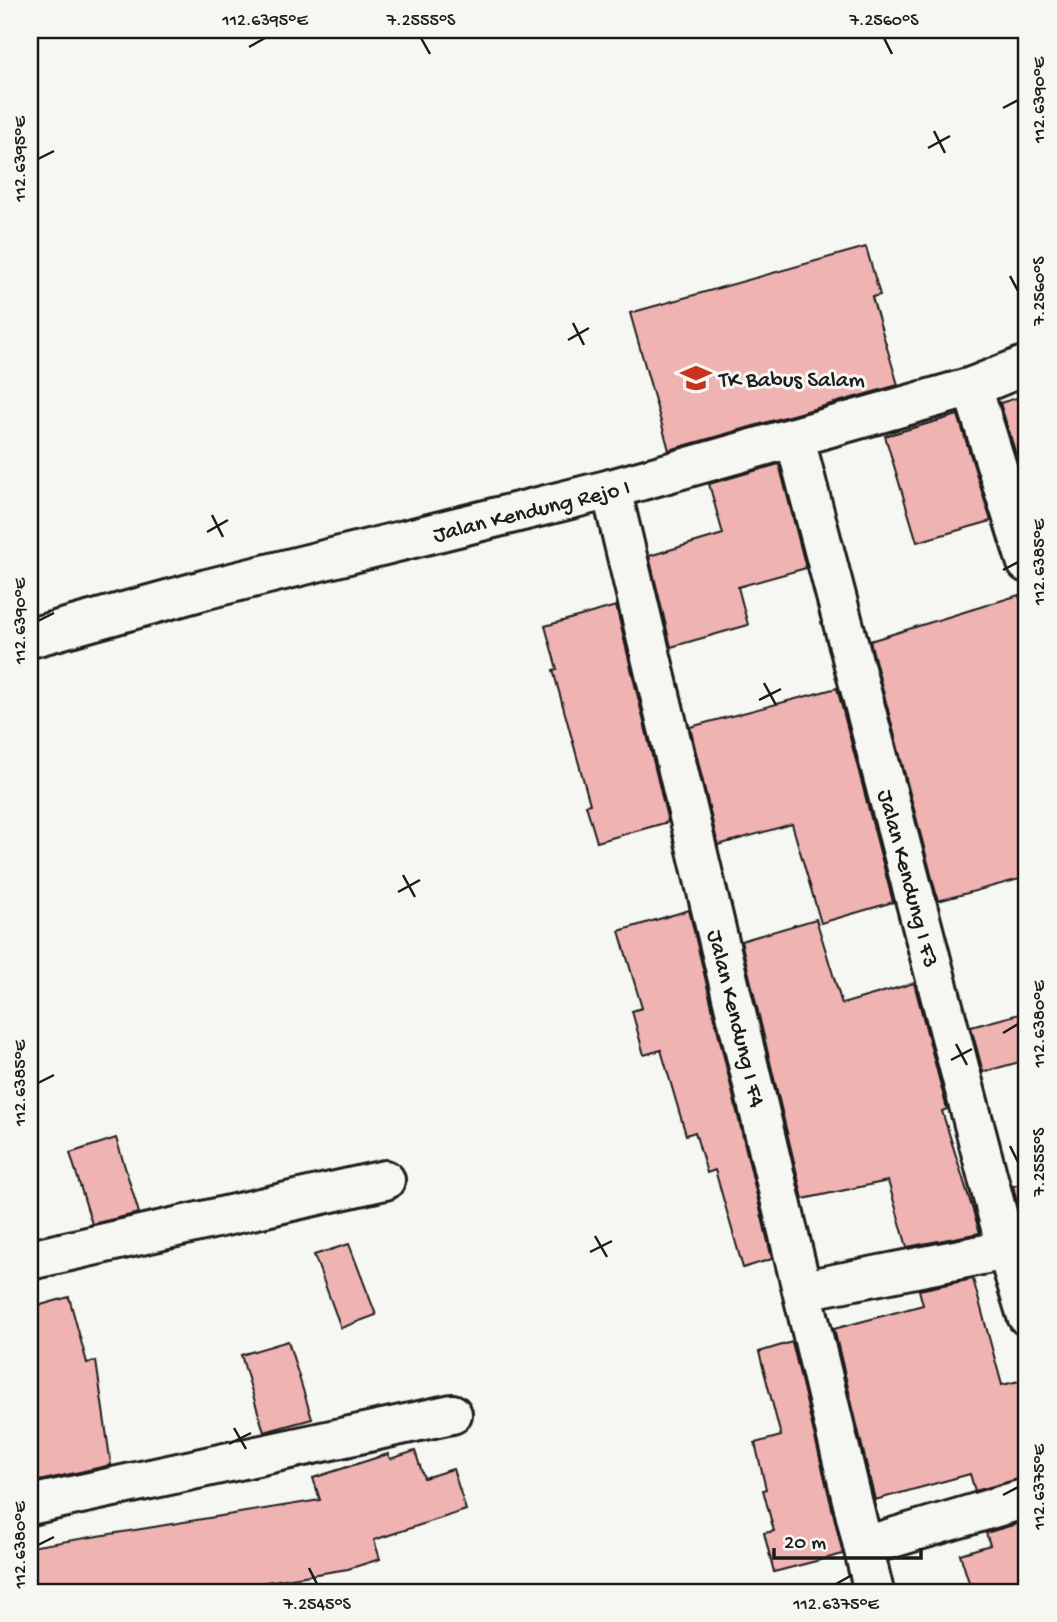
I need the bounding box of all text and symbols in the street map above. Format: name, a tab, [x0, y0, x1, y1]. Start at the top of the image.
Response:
text: 112.6395°E	[221, 11, 308, 32]
text: 7.2555°S	[386, 11, 456, 32]
text: 7.2560°S	[848, 11, 919, 32]
text: 112.6390°E	[1030, 56, 1051, 144]
text: 112.6395°E	[11, 116, 32, 203]
text: 7.2560°S	[1030, 256, 1051, 327]
school or university icon: TK Babus Salam	[679, 361, 713, 395]
place label: TK Babus Salam	[717, 368, 865, 395]
street label: Jalan Kendung Rejo I	[431, 475, 633, 550]
text: 112.6385°E	[1030, 518, 1051, 606]
text: 112.6390°E	[11, 577, 32, 665]
street label: Jalan Kendung I F3	[870, 787, 943, 971]
street label: Jalan Kendung I F4	[699, 927, 770, 1111]
text: 112.6380°E	[1030, 980, 1051, 1068]
text: 112.6385°E	[11, 1039, 32, 1127]
text: 7.2555°S	[1030, 1127, 1051, 1197]
text: 112.6375°E	[1030, 1443, 1051, 1531]
text: 112.6380°E	[11, 1501, 32, 1589]
scale bar	[774, 1517, 920, 1561]
text: 20 m	[784, 1532, 826, 1557]
text: 7.2545°S	[282, 1595, 352, 1616]
text: 112.6375°E	[792, 1595, 880, 1616]

